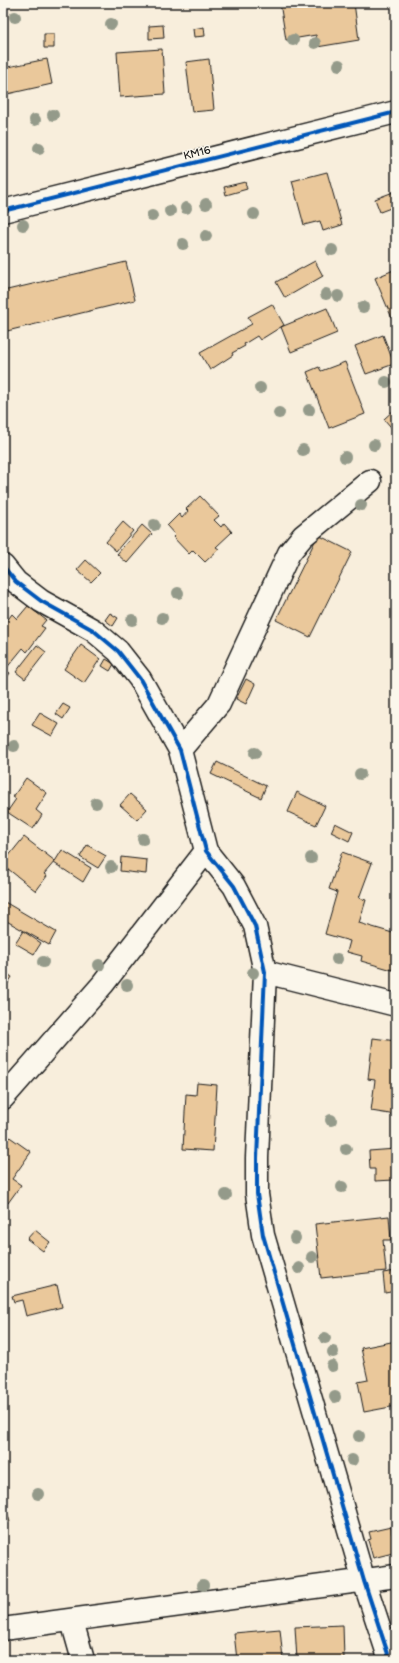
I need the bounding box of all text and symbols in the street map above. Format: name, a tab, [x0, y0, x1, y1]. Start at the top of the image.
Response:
street label: KM16	[182, 143, 212, 163]

